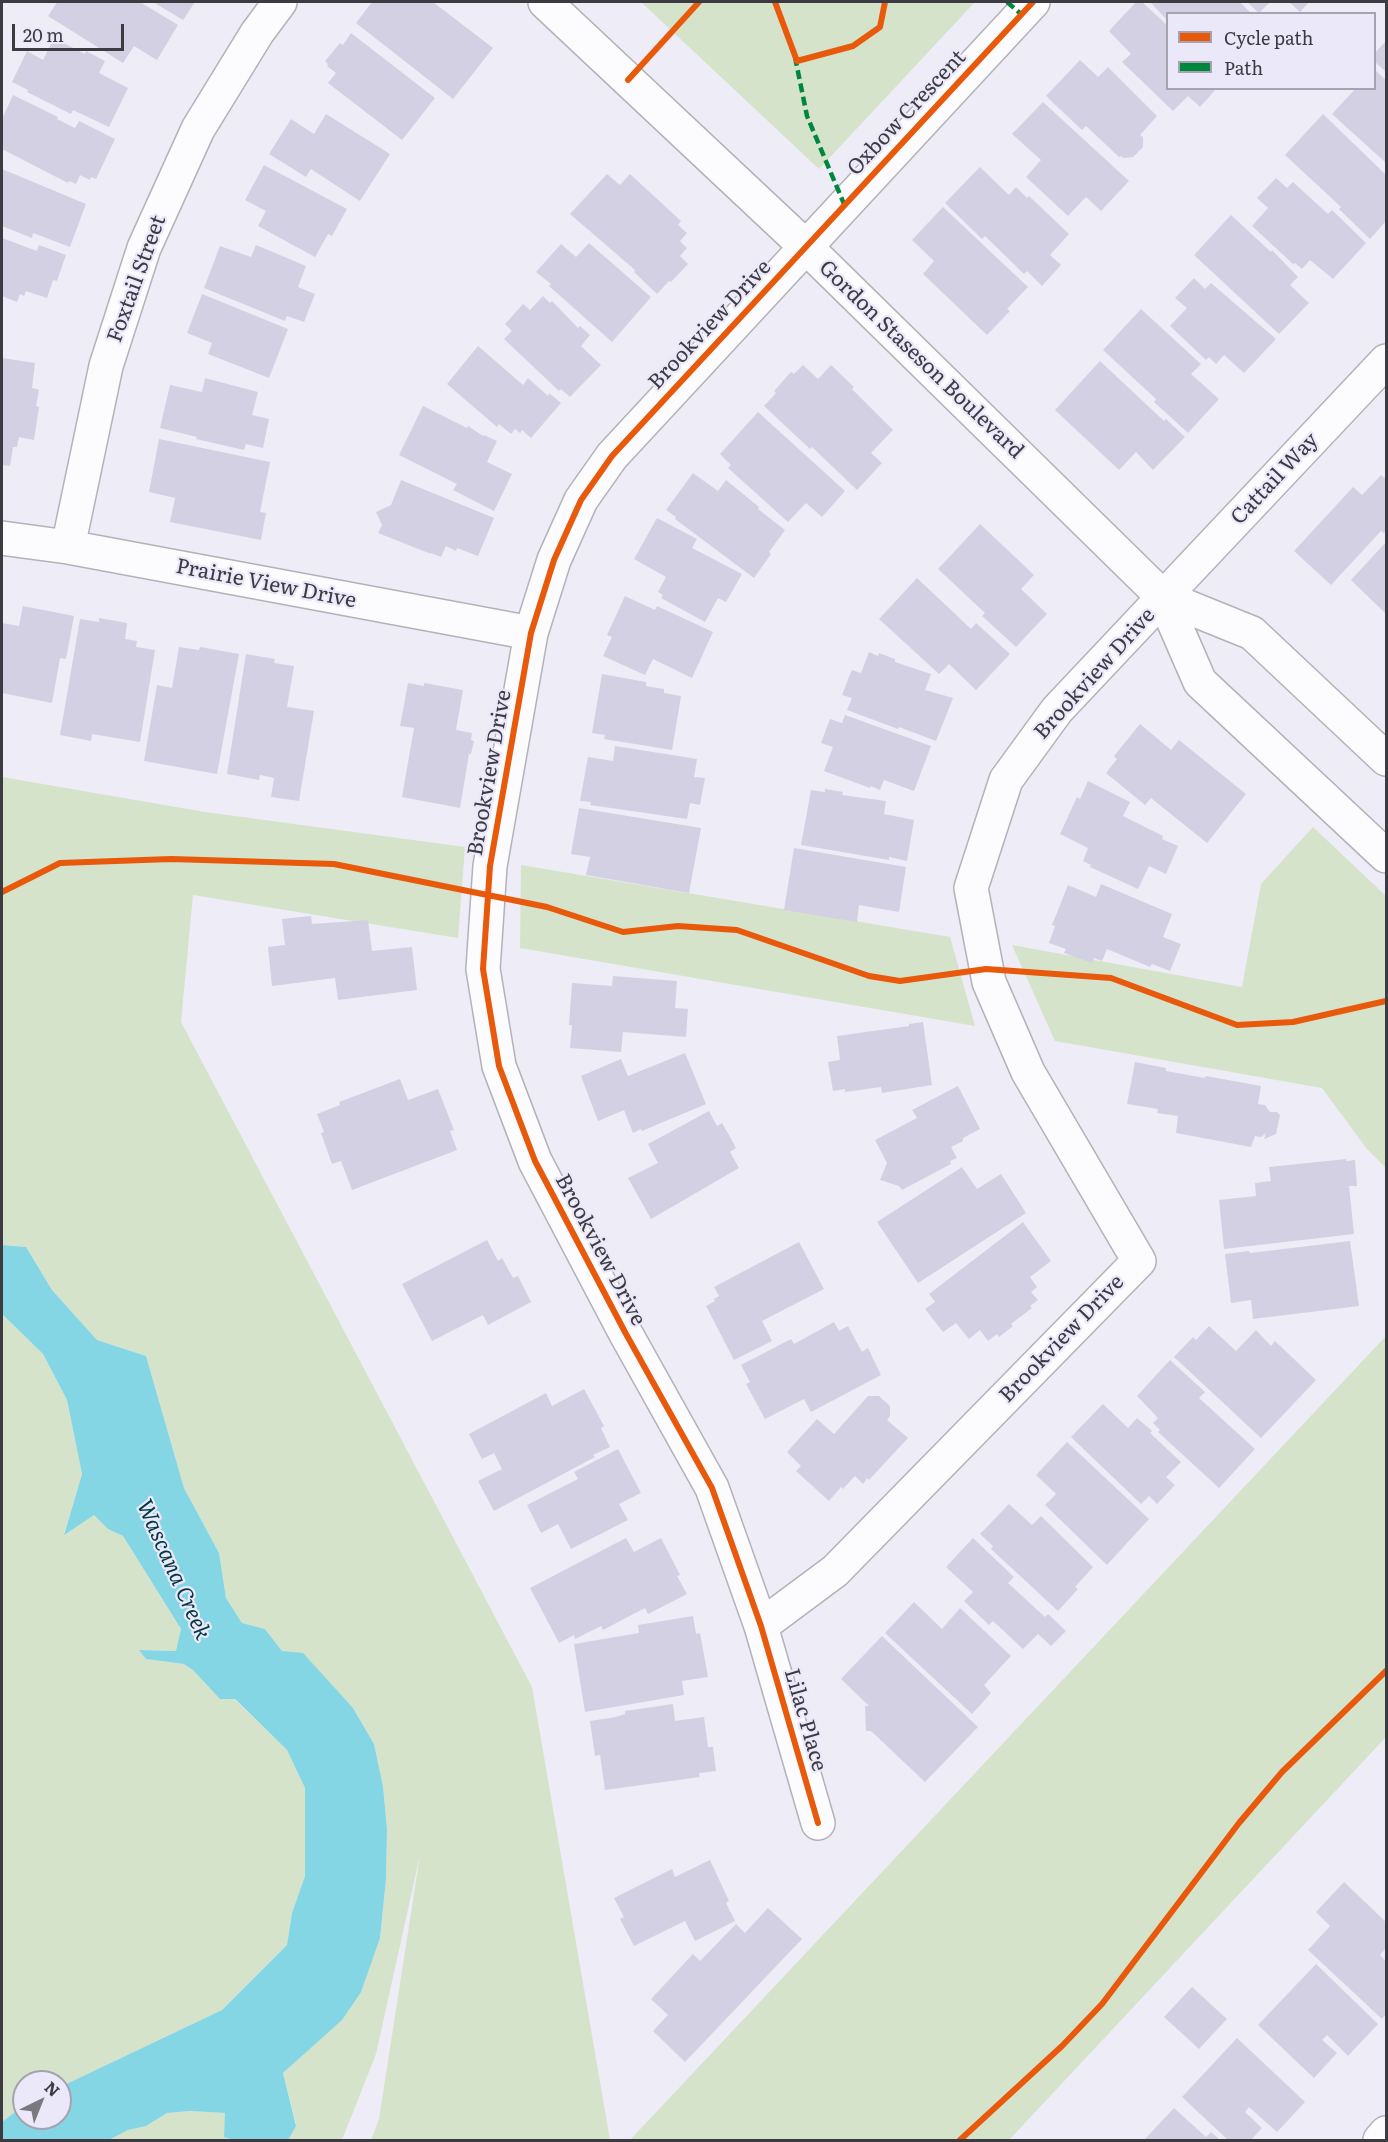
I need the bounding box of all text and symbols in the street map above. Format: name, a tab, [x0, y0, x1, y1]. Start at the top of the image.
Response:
scale bar	[15, 12, 128, 50]
legend	[1166, 12, 1376, 90]
text: 20 m	[23, 21, 64, 48]
text: Cycle path	[1224, 24, 1313, 51]
street label: Oxbow Crescent	[843, 45, 971, 181]
text: Path	[1224, 54, 1263, 81]
street label: Foxtail Street	[102, 212, 172, 346]
street label: Brookview Drive	[643, 255, 777, 395]
street label: Gordon Staseson Boulevard	[814, 256, 1028, 464]
street label: Cattail Way	[1226, 428, 1324, 530]
street label: Prairie View Drive	[174, 554, 358, 614]
street label: Brookview Drive	[1029, 603, 1161, 745]
street label: Brookview Drive	[463, 688, 517, 858]
street label: Brookview Drive	[549, 1170, 651, 1330]
street label: Brookview Drive	[995, 1270, 1129, 1408]
water label: Wascana Creek	[130, 1496, 216, 1644]
street label: Lilac Place	[778, 1666, 832, 1774]
north arrow	[12, 2070, 72, 2130]
text: N	[40, 2075, 66, 2102]

